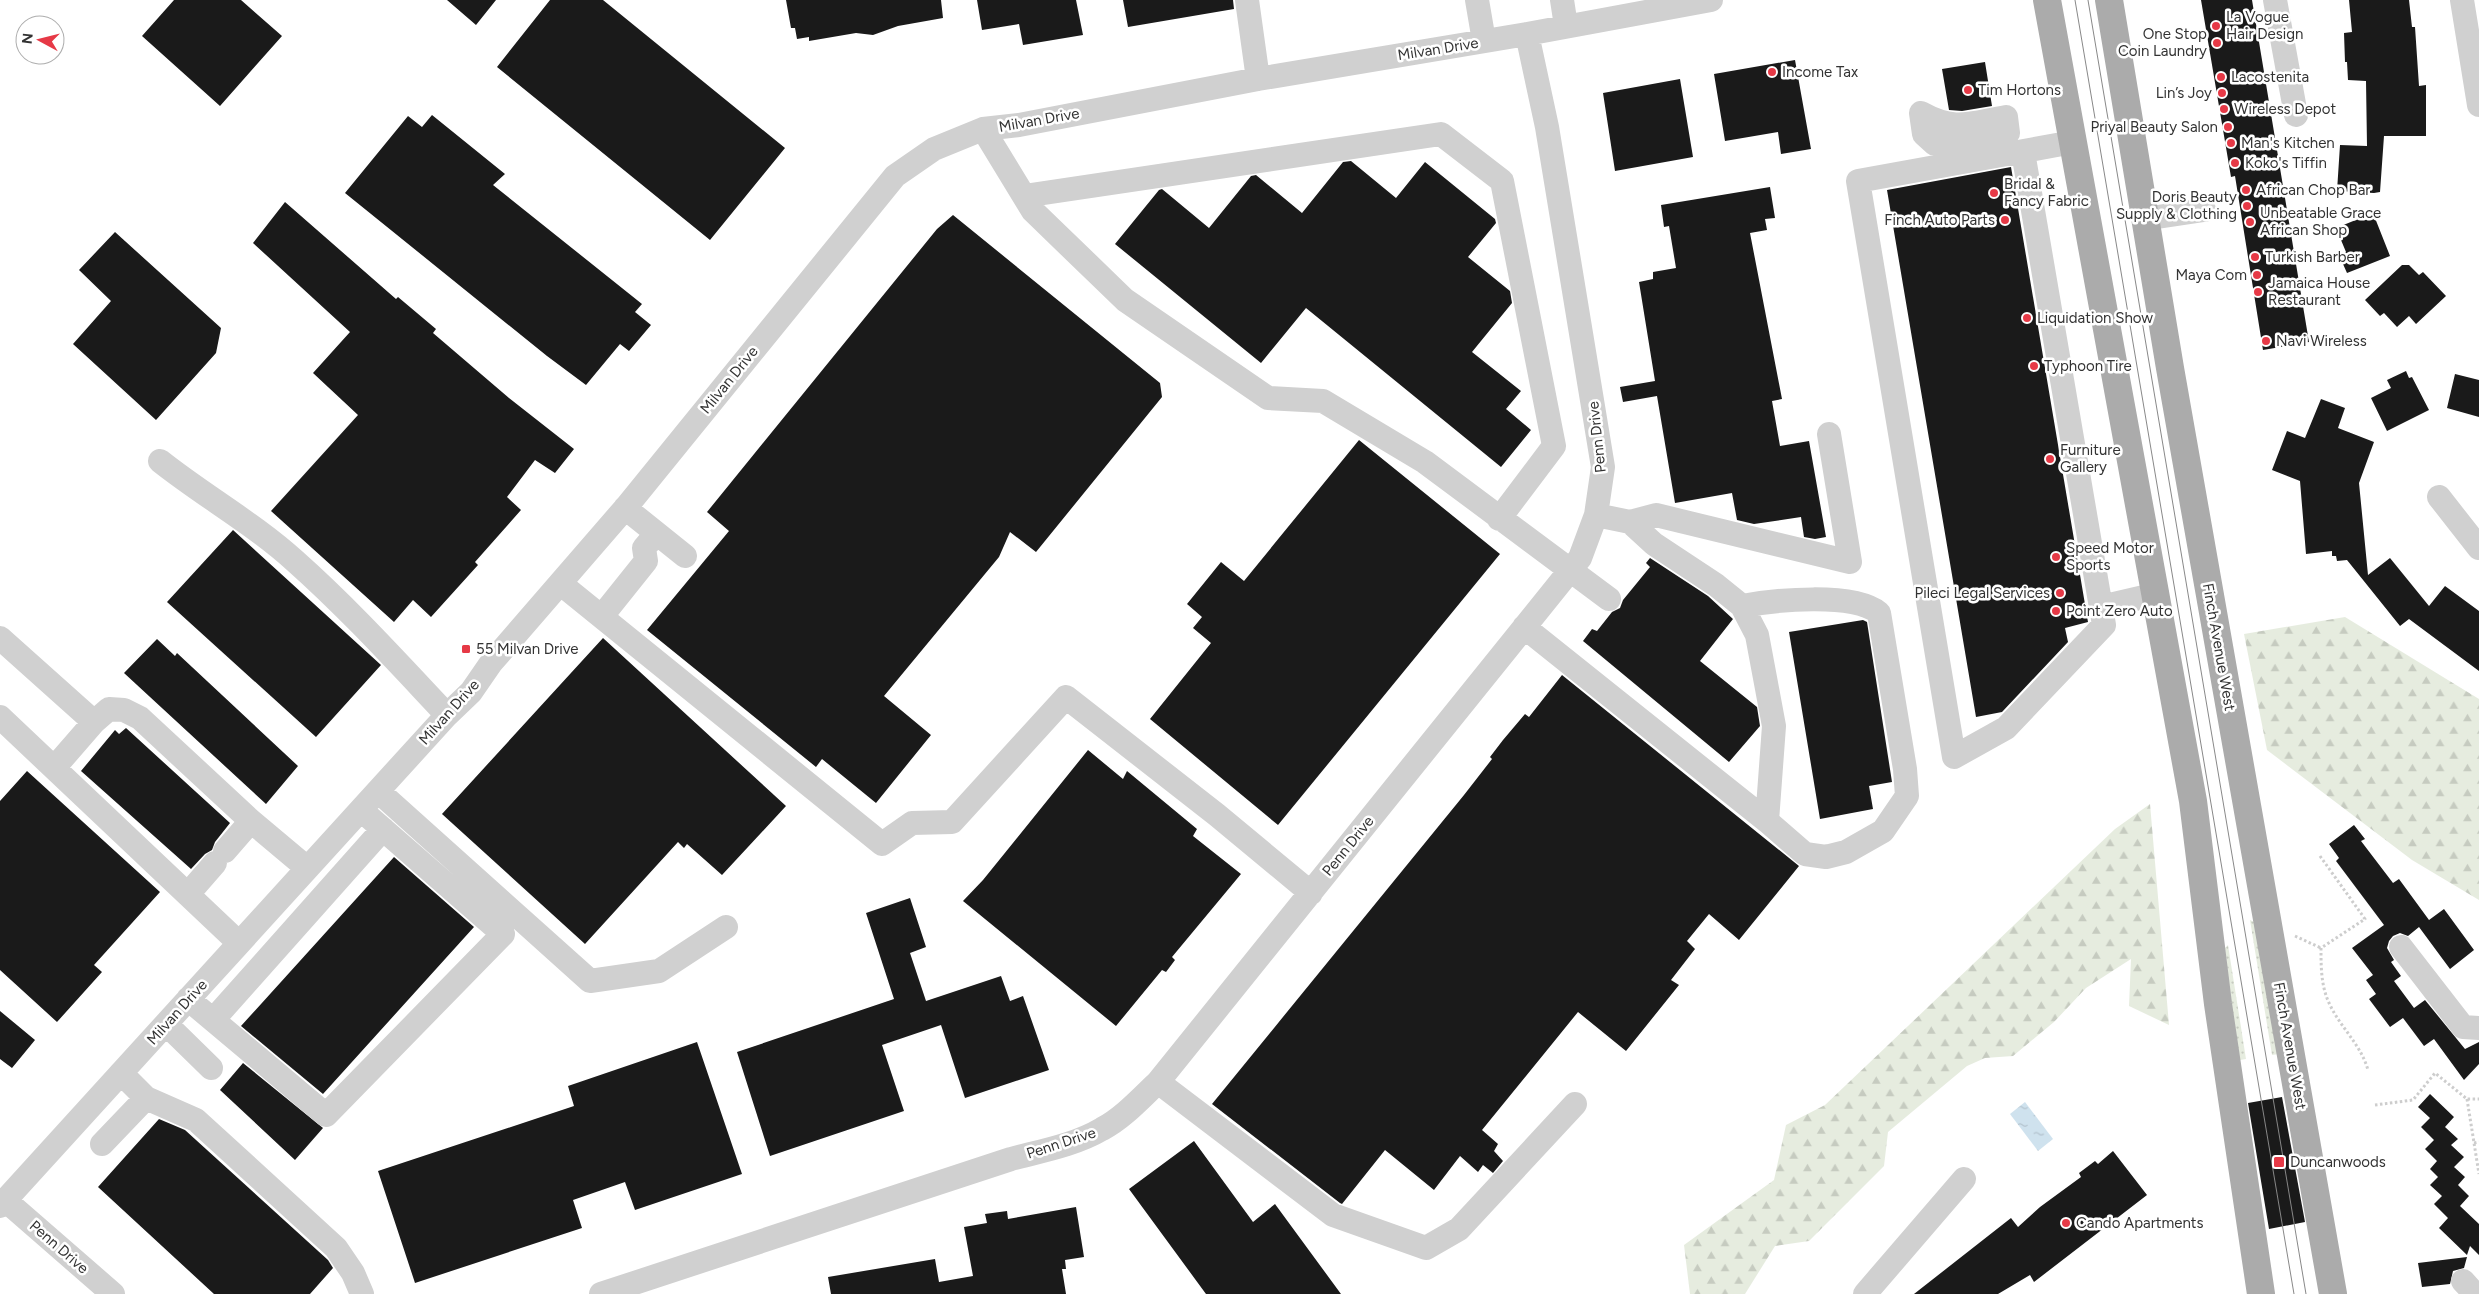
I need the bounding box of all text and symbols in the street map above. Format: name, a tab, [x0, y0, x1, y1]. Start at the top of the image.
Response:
place label: La Vogue Hair Design	[2226, 8, 2303, 43]
north arrow	[15, 15, 65, 65]
marker: La Vogue Hair Design	[2210, 20, 2222, 32]
place label: One Stop Coin Laundry	[2118, 25, 2207, 60]
text: N	[18, 32, 37, 45]
street label: Milvan Drive	[1396, 34, 1480, 64]
marker: One Stop Coin Laundry	[2211, 37, 2223, 49]
place label: Income Tax	[1782, 63, 1858, 81]
marker: Income Tax	[1766, 66, 1778, 78]
place label: Lacostenita	[2231, 68, 2309, 86]
marker: Lacostenita	[2215, 71, 2227, 83]
place label: Tim Hortons	[1978, 81, 2061, 99]
marker: Tim Hortons	[1962, 84, 1974, 96]
place label: Lin’s Joy	[2156, 84, 2212, 102]
marker: Lin’s Joy	[2216, 87, 2228, 99]
place label: Wireless Depot	[2234, 100, 2336, 118]
marker: Wireless Depot	[2218, 103, 2230, 115]
street label: Milvan Drive	[997, 104, 1081, 136]
place label: Priyal Beauty Salon	[2091, 118, 2218, 136]
marker: Priyal Beauty Salon	[2222, 121, 2234, 133]
place label: Man's Kitchen	[2241, 134, 2335, 152]
marker: Man's Kitchen	[2225, 137, 2237, 149]
place label: Koko's Tiffin	[2245, 154, 2327, 172]
marker: Koko's Tiffin	[2229, 157, 2241, 169]
place label: Bridal & Fancy Fabric	[2004, 175, 2089, 210]
place label: African Chop Bar	[2256, 181, 2370, 199]
marker: African Chop Bar	[2240, 184, 2252, 196]
marker: Bridal & Fancy Fabric	[1988, 187, 2000, 199]
place label: Doris Beauty Supply & Clothing	[2116, 188, 2237, 223]
marker: Doris Beauty Supply & Clothing	[2241, 200, 2253, 212]
place label: Unbeatable Grace African Shop	[2260, 204, 2381, 239]
place label: Finch Auto Parts	[1884, 211, 1995, 229]
marker: Finch Auto Parts	[1999, 214, 2011, 226]
marker: Unbeatable Grace African Shop	[2244, 216, 2256, 228]
place label: Turkish Barber	[2265, 248, 2360, 266]
marker: Turkish Barber	[2249, 251, 2261, 263]
place label: Maya Com	[2175, 266, 2247, 284]
marker: Maya Com	[2251, 269, 2263, 281]
place label: Jamaica House Restaurant	[2268, 274, 2370, 309]
marker: Jamaica House Restaurant	[2252, 286, 2264, 298]
place label: Liquidation Show	[2037, 309, 2153, 327]
marker: Liquidation Show	[2021, 312, 2033, 324]
place label: Navi Wireless	[2276, 332, 2367, 350]
marker: Navi Wireless	[2260, 335, 2272, 347]
street label: Milvan Drive	[696, 343, 762, 417]
place label: Typhoon Tire	[2044, 357, 2132, 375]
marker: Typhoon Tire	[2028, 360, 2040, 372]
street label: Penn Drive	[1584, 400, 1610, 474]
place label: Furniture Gallery	[2060, 441, 2121, 476]
marker: Furniture Gallery	[2044, 453, 2056, 465]
place label: Speed Motor Sports	[2066, 539, 2154, 574]
marker: Speed Motor Sports	[2050, 551, 2062, 563]
street label: Finch Avenue West	[2199, 582, 2239, 713]
place label: Pileci Legal Services	[1915, 584, 2050, 602]
marker: Pileci Legal Services	[2054, 587, 2066, 599]
place label: Point Zero Auto	[2066, 602, 2173, 620]
marker: Point Zero Auto	[2050, 605, 2062, 617]
place label: 55 Milvan Drive	[476, 640, 578, 658]
marker: 55 Milvan Drive	[460, 643, 472, 655]
street label: Milvan Drive	[415, 676, 483, 748]
street label: Penn Drive	[1318, 812, 1378, 880]
street label: Milvan Drive	[143, 976, 211, 1048]
street label: Finch Avenue West	[2270, 981, 2310, 1112]
street label: Penn Drive	[1024, 1123, 1098, 1163]
place label: Duncanwoods	[2290, 1153, 2386, 1171]
marker: Duncanwoods	[2272, 1155, 2286, 1169]
place label: Cando Apartments	[2076, 1214, 2203, 1232]
street label: Penn Drive	[26, 1217, 92, 1277]
marker: Cando Apartments	[2060, 1217, 2072, 1229]

